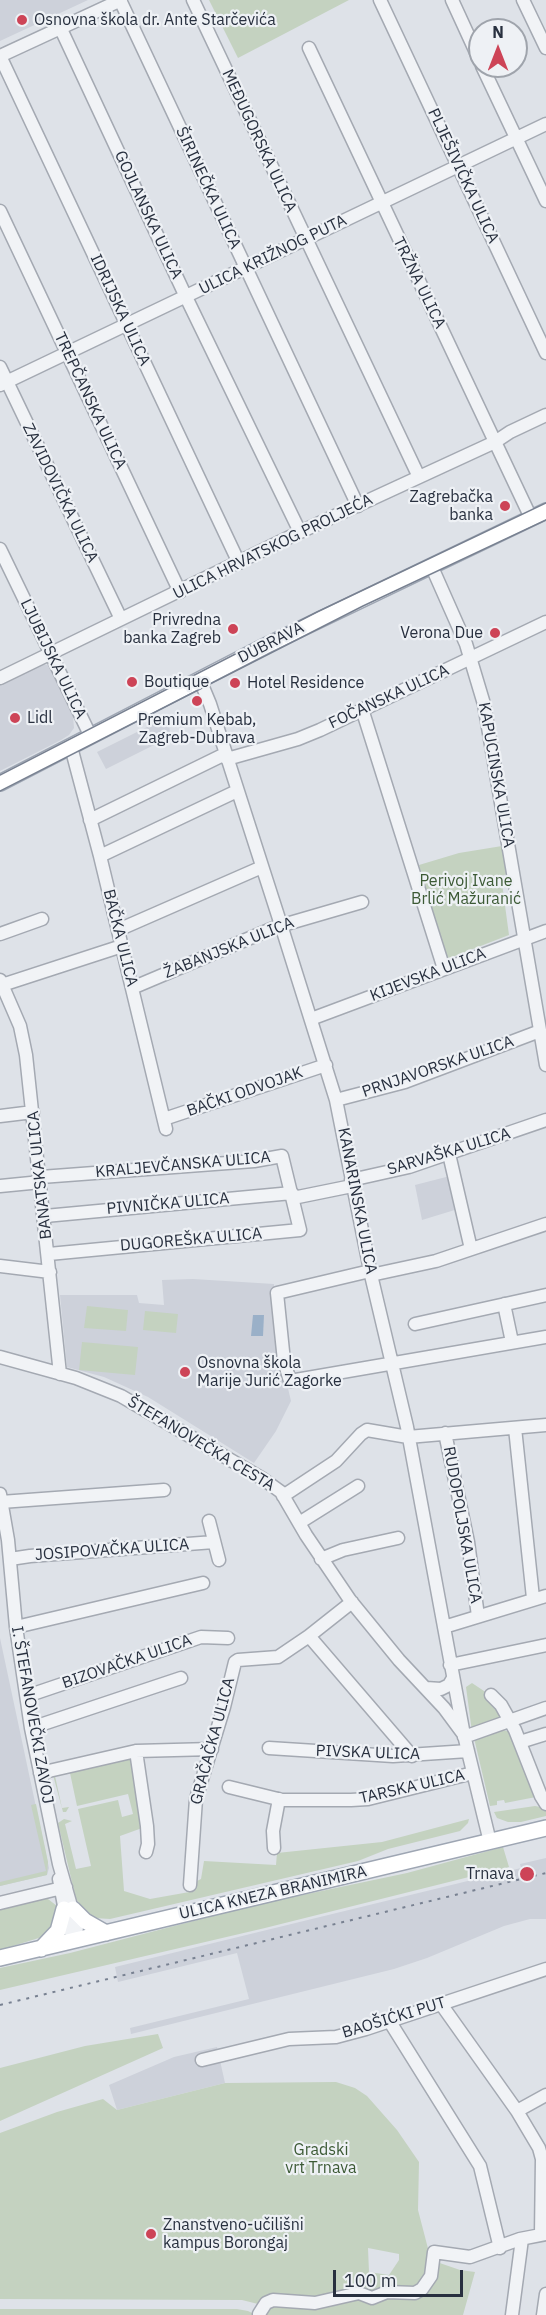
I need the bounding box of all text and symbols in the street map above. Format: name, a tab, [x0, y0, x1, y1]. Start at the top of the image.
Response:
place label: Osnovna škola dr. Ante Starčevića	[34, 10, 276, 30]
marker: Osnovna škola dr. Ante Starčevića	[15, 13, 29, 27]
north arrow	[468, 18, 528, 78]
text: N	[492, 22, 504, 42]
street label: MEĐUGORSKA ULICA	[217, 66, 301, 216]
street label: PLJEŠIVIČKA ULICA	[423, 106, 503, 246]
street label: ŠIRINEČKA ULICA	[171, 124, 245, 252]
street label: GOJLANSKA ULICA	[110, 148, 186, 282]
street label: ULICA KRIŽNOG PUTA	[196, 211, 350, 299]
street label: TRŽNA ULICA	[389, 234, 449, 332]
street label: IDRIJSKA ULICA	[86, 251, 154, 369]
street label: TREPČANSKA ULICA	[50, 329, 130, 473]
street label: ZAVIDOVIČKA ULICA	[18, 420, 102, 566]
place label: Zagrebačka banka	[409, 487, 493, 525]
street label: ULICA HRVATSKOG PROLJEĆA	[170, 490, 376, 604]
marker: Zagrebačka banka	[498, 499, 512, 513]
street label: LJUBIJSKA ULICA	[16, 596, 90, 722]
place label: Privredna banka Zagreb	[123, 610, 221, 648]
street label: DUBRAVA	[235, 618, 307, 668]
marker: Privredna banka Zagreb	[226, 622, 240, 636]
place label: Verona Due	[400, 623, 483, 643]
marker: Verona Due	[488, 626, 502, 640]
street label: FOČANSKA ULICA	[326, 661, 452, 733]
place label: Boutique	[144, 672, 209, 692]
place label: Hotel Residence	[247, 673, 364, 693]
marker: Boutique	[125, 675, 139, 689]
marker: Hotel Residence	[228, 676, 242, 690]
marker: Premium Kebab, Zagreb-Dubrava	[190, 694, 204, 708]
street label: KAPUCINSKA ULICA	[474, 701, 518, 849]
place label: Lidl	[27, 708, 53, 728]
place label: Premium Kebab, Zagreb-Dubrava	[138, 710, 256, 748]
marker: Lidl	[8, 711, 22, 725]
park label: Perivoj Ivane Brlić Mažuranić	[411, 871, 521, 909]
street label: BAČKA ULICA	[99, 887, 141, 989]
street label: ŽABANJSKA ULICA	[161, 913, 297, 983]
street label: KIJEVSKA ULICA	[367, 944, 489, 1006]
street label: PRNJAVORSKA ULICA	[360, 1032, 516, 1102]
street label: BAČKI ODVOJAK	[184, 1063, 306, 1121]
street label: BANATSKA ULICA	[24, 1110, 56, 1240]
street label: SARVAŠKA ULICA	[385, 1124, 513, 1180]
street label: KANARINSKA ULICA	[333, 1126, 381, 1276]
street label: KRALJEVČANSKA ULICA	[95, 1148, 271, 1182]
street label: PIVNIČKA ULICA	[106, 1189, 230, 1219]
street label: DUGOREŠKA ULICA	[119, 1224, 263, 1256]
place label: Osnovna škola Marije Jurić Zagorke	[197, 1353, 342, 1391]
marker: Osnovna škola Marije Jurić Zagorke	[178, 1365, 192, 1379]
street label: ŠTEFANOVEČKA CESTA	[124, 1392, 278, 1496]
street label: RUDOPOLJSKA ULICA	[439, 1445, 485, 1605]
street label: JOSIPOVAČKA ULICA	[34, 1535, 190, 1565]
street label: I. ŠTEFANOVEČKI ZAVOJ	[7, 1625, 57, 1805]
street label: BIZOVAČKA ULICA	[60, 1631, 194, 1693]
street label: GRAČAČKA ULICA	[187, 1675, 239, 1807]
street label: PIVSKA ULICA	[315, 1742, 421, 1764]
street label: TARSKA ULICA	[357, 1766, 467, 1808]
street label: ULICA KNEZA BRANIMIRA	[177, 1862, 369, 1924]
place label: Trnava	[466, 1864, 514, 1884]
marker: Trnava	[518, 1865, 536, 1883]
street label: BAOŠIĆKI PUT	[340, 1993, 448, 2043]
park label: Gradski vrt Trnava	[285, 2140, 357, 2178]
place label: Znanstveno-učilišni kampus Borongaj	[163, 2215, 304, 2253]
marker: Znanstveno-učilišni kampus Borongaj	[144, 2227, 158, 2241]
scale bar	[336, 2258, 466, 2296]
text: 100 m	[344, 2269, 396, 2292]

